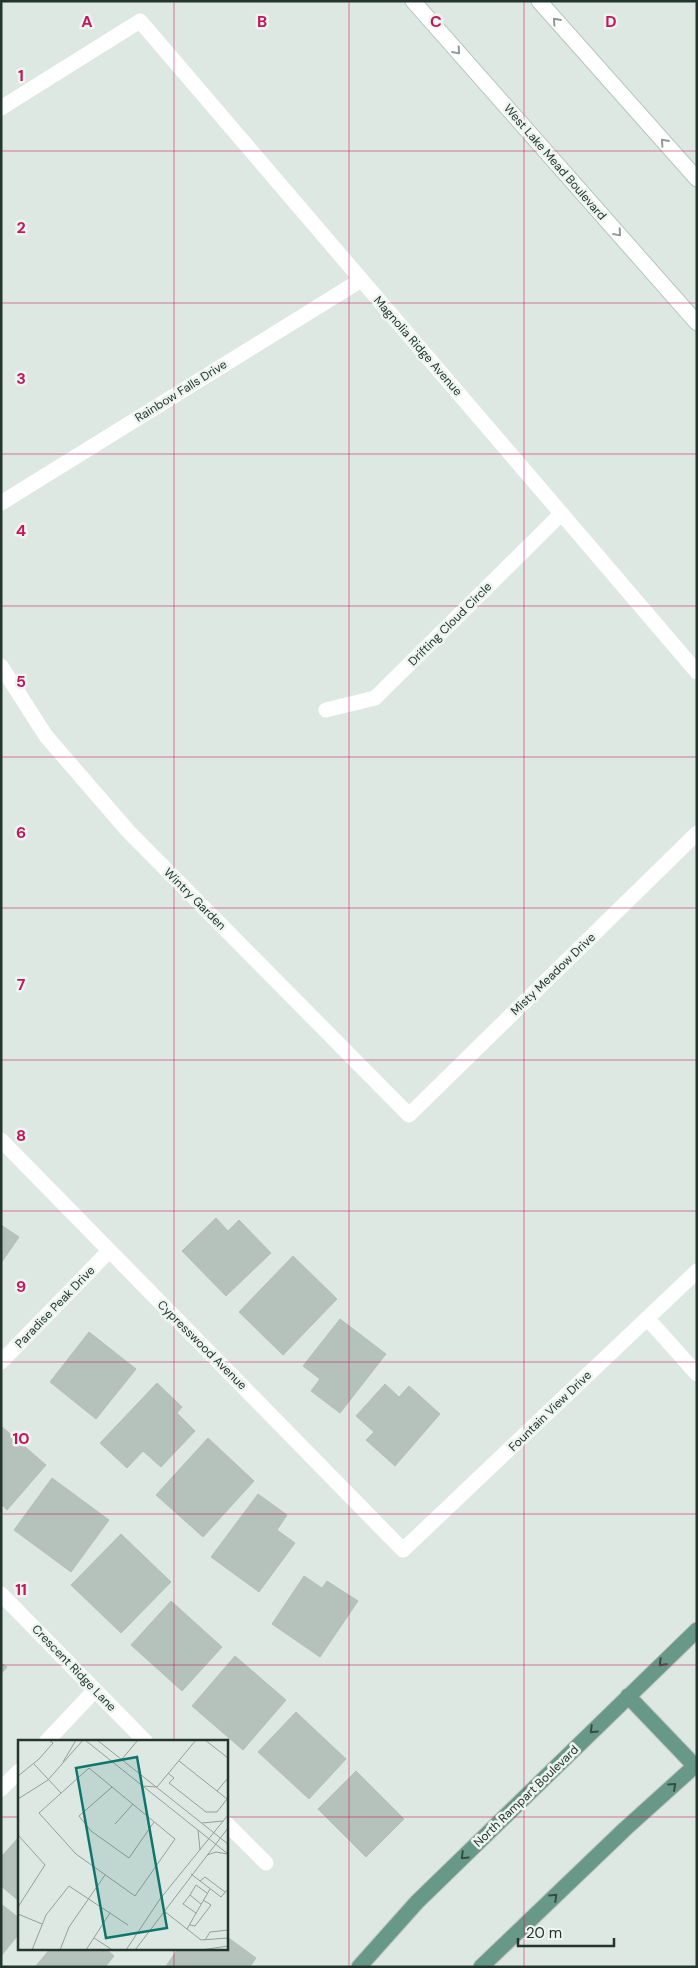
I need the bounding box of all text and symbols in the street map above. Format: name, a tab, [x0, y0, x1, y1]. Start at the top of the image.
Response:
text: A	[81, 11, 93, 32]
text: B	[257, 11, 267, 32]
text: C	[430, 11, 442, 32]
text: D	[605, 11, 617, 32]
one-way arrow	[553, 18, 562, 27]
one-way arrow	[451, 45, 460, 54]
text: 1	[18, 65, 24, 86]
street label: West Lake Mead Boulevard	[500, 101, 610, 223]
one-way arrow	[661, 139, 670, 148]
text: 2	[16, 217, 26, 238]
one-way arrow	[612, 227, 621, 236]
street label: Magnolia Ridge Avenue	[370, 293, 466, 399]
street label: Rainbow Falls Drive	[132, 356, 230, 426]
text: 3	[16, 368, 26, 389]
text: 4	[16, 520, 26, 541]
street label: Drifting Cloud Circle	[405, 579, 495, 669]
text: 5	[16, 671, 26, 692]
text: 6	[16, 822, 26, 843]
street label: Wintry Garden	[161, 865, 230, 934]
street label: Misty Meadow Drive	[507, 929, 599, 1019]
text: 7	[17, 974, 26, 995]
text: 8	[16, 1125, 26, 1146]
street label: Paradise Peak Drive	[12, 1262, 98, 1351]
text: 9	[16, 1276, 26, 1297]
street label: Cypresswood Avenue	[154, 1297, 250, 1393]
street label: Fountain View Drive	[505, 1367, 595, 1455]
text: 10	[12, 1428, 30, 1449]
text: 11	[15, 1579, 27, 1600]
street label: Crescent Ridge Lane	[28, 1621, 120, 1715]
one-way arrow	[659, 1657, 668, 1666]
one-way arrow	[590, 1725, 599, 1734]
inset map	[18, 1740, 228, 1950]
street label: North Rampart Boulevard	[470, 1742, 582, 1850]
one-way arrow	[667, 1783, 676, 1792]
one-way arrow	[461, 1850, 470, 1859]
one-way arrow	[548, 1894, 557, 1903]
scale bar	[518, 1916, 614, 1948]
text: 20 m	[526, 1923, 562, 1943]

